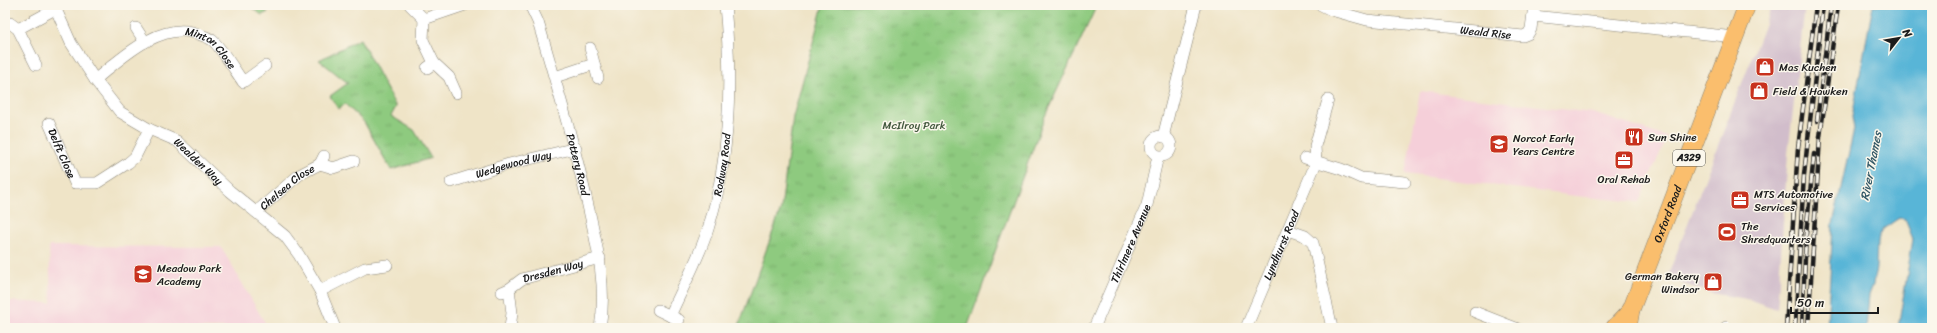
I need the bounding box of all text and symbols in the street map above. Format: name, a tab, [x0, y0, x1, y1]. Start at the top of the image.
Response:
north arrow	[1879, 18, 1919, 58]
street label: Weald Rise	[1459, 20, 1513, 44]
street label: Minton Close	[184, 21, 242, 73]
text: N	[1897, 24, 1917, 42]
shop icon: Mas Kuchen	[1754, 56, 1776, 78]
place label: Mas Kuchen	[1779, 58, 1837, 77]
shop icon: Field & Hawken	[1748, 80, 1770, 102]
place label: Field & Hawken	[1773, 82, 1848, 101]
park label: McIlroy Park	[882, 116, 946, 135]
street label: Delft Close	[43, 125, 82, 182]
restaurant icon: Sun Shine	[1623, 126, 1645, 148]
place label: Sun Shine	[1648, 128, 1697, 147]
water label: River Thames	[1854, 128, 1889, 202]
place label: Norcot Early Years Centre	[1513, 129, 1575, 161]
street label: Pottery Road	[561, 131, 595, 199]
street label: Rodway Road	[708, 131, 736, 198]
street label: Wealden Way	[169, 133, 228, 190]
school or university icon: Norcot Early Years Centre	[1488, 133, 1510, 155]
street label: Wedgewood Way	[473, 145, 554, 183]
office icon: Oral Rehab	[1613, 149, 1635, 171]
road number: A329	[1673, 150, 1705, 166]
street label: Chelsea Close	[255, 159, 318, 215]
place label: Oral Rehab	[1598, 170, 1650, 189]
street label: Oxford Road	[1648, 181, 1687, 245]
place label: MTS Automotive Services	[1754, 185, 1834, 217]
office icon: MTS Automotive Services	[1729, 189, 1751, 211]
street label: Thirlmere Avenue	[1105, 200, 1156, 286]
street label: Lyndhurst Road	[1258, 206, 1305, 283]
place label: The Shredquarters	[1741, 217, 1812, 249]
sports icon: The Shredquarters	[1716, 221, 1738, 243]
street label: Dresden Way	[521, 253, 585, 288]
place label: Meadow Park Academy	[156, 259, 222, 291]
school or university icon: Meadow Park Academy	[132, 263, 154, 285]
place label: German Bakery Windsor	[1625, 267, 1700, 299]
shop icon: German Bakery Windsor	[1702, 271, 1724, 293]
scale bar	[1791, 289, 1878, 315]
text: 50 m	[1797, 292, 1824, 314]

